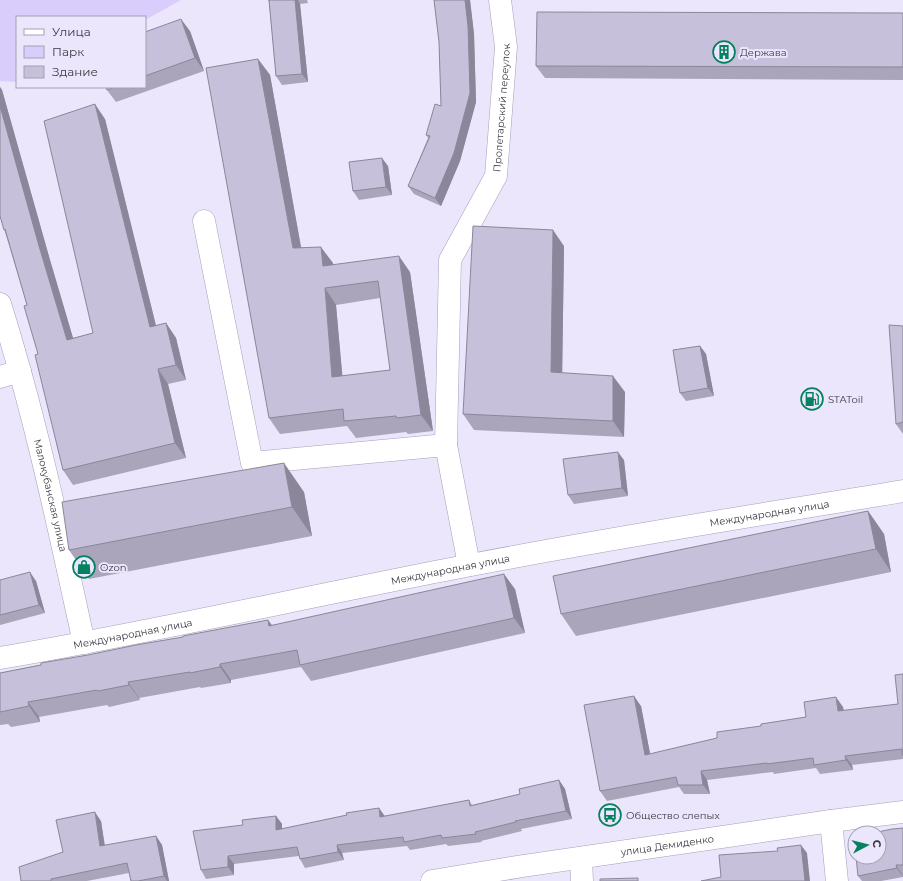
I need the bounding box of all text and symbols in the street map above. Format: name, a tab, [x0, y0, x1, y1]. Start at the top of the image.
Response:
legend	[16, 16, 146, 88]
text: Улица	[52, 24, 91, 39]
building icon: Держава	[711, 39, 737, 65]
street label: Пролетарский переулок	[490, 43, 513, 173]
text: Парк	[52, 44, 84, 59]
place label: Держава	[740, 46, 787, 59]
text: Здание	[52, 64, 98, 79]
fuel station icon: STAToil	[799, 386, 825, 412]
place label: STAToil	[828, 393, 863, 406]
street label: Малокубанская улица	[31, 437, 70, 553]
street label: Международная улица	[709, 497, 830, 529]
street label: Международная улица	[390, 551, 511, 587]
shop icon: Ozon	[71, 554, 97, 580]
place label: Ozon	[100, 561, 126, 574]
street label: Международная улица	[72, 615, 193, 651]
bus stop icon: Общество слепых	[597, 802, 623, 828]
place label: Общество слепых	[626, 809, 720, 822]
north arrow	[847, 825, 887, 865]
street label: улица Демиденко	[619, 832, 715, 858]
text: С	[869, 839, 884, 849]

